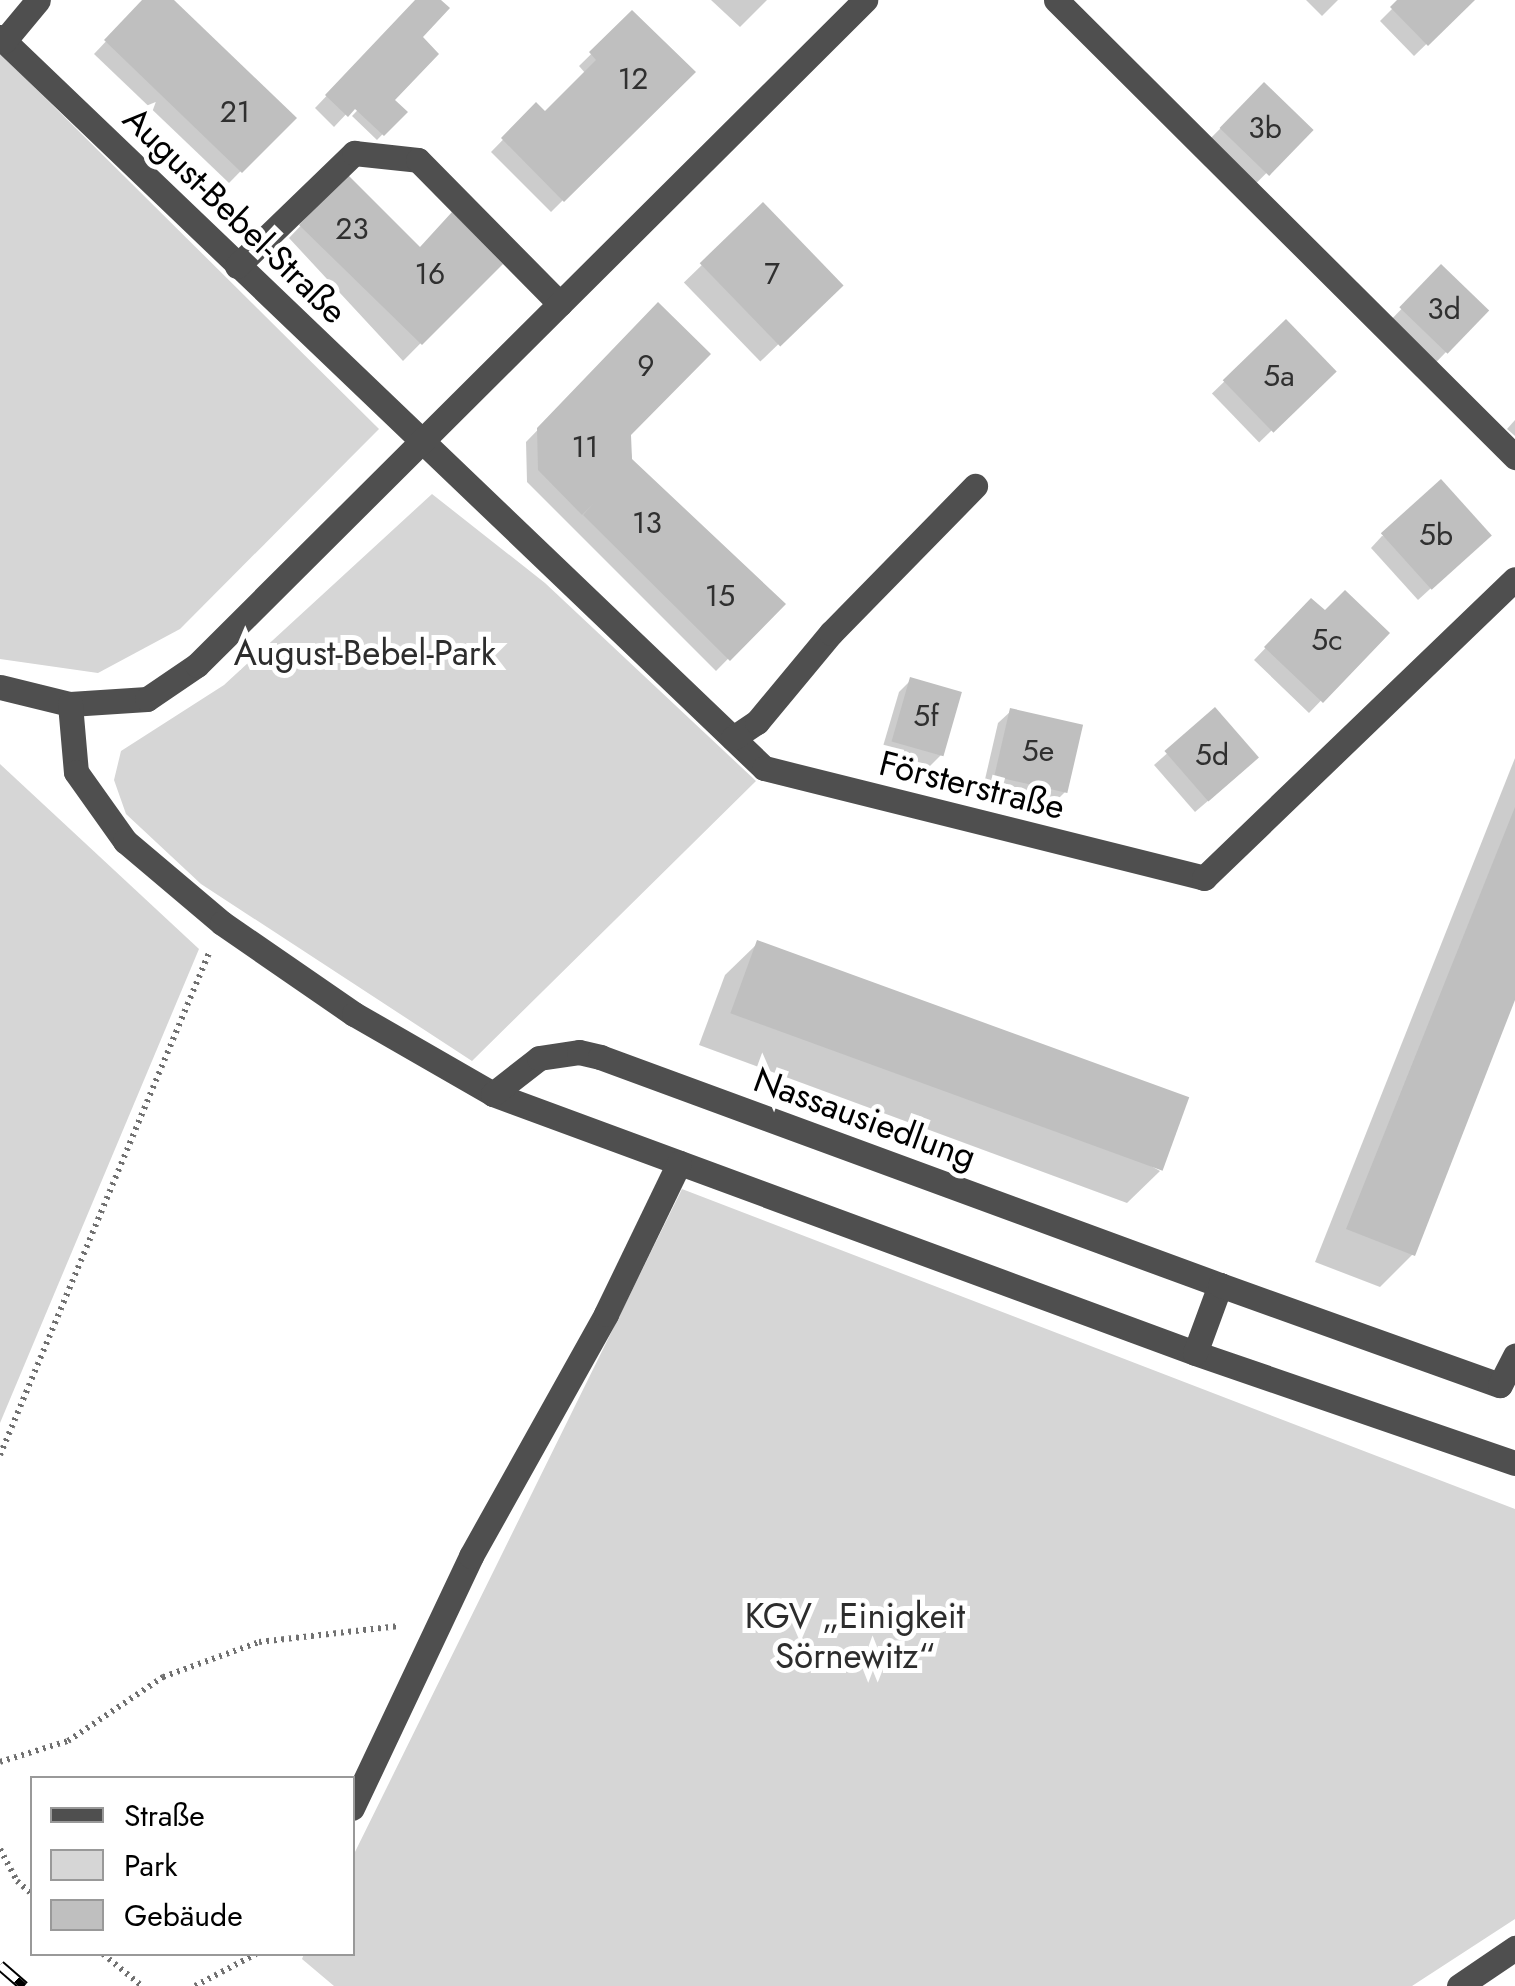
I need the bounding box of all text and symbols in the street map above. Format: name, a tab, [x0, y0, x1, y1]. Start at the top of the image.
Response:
house number: 12	[618, 61, 648, 97]
house number: 21	[220, 94, 250, 130]
street label: August-Bebel-Straße	[115, 98, 355, 332]
house number: 3b	[1248, 110, 1282, 146]
house number: 23	[335, 211, 369, 247]
house number: 16	[415, 256, 445, 292]
house number: 7	[764, 256, 780, 292]
house number: 3d	[1427, 291, 1461, 327]
house number: 9	[637, 348, 655, 384]
house number: 5a	[1263, 358, 1295, 394]
house number: 11	[572, 429, 598, 465]
house number: 13	[632, 505, 662, 541]
house number: 5b	[1419, 517, 1453, 553]
house number: 15	[705, 578, 735, 614]
house number: 5c	[1311, 622, 1343, 658]
park label: August-Bebel-Park	[234, 632, 496, 674]
house number: 5f	[913, 698, 939, 734]
house number: 5e	[1022, 733, 1054, 769]
house number: 5d	[1195, 737, 1229, 773]
street label: Försterstraße	[875, 742, 1069, 828]
street label: Nassausiedlung	[748, 1058, 982, 1178]
park label: KGV „Einigkeit Sörnewitz“	[745, 1595, 965, 1677]
legend	[30, 1776, 355, 1956]
text: Straße	[124, 1794, 205, 1837]
text: Park	[124, 1844, 177, 1887]
text: Gebäude	[124, 1894, 243, 1937]

